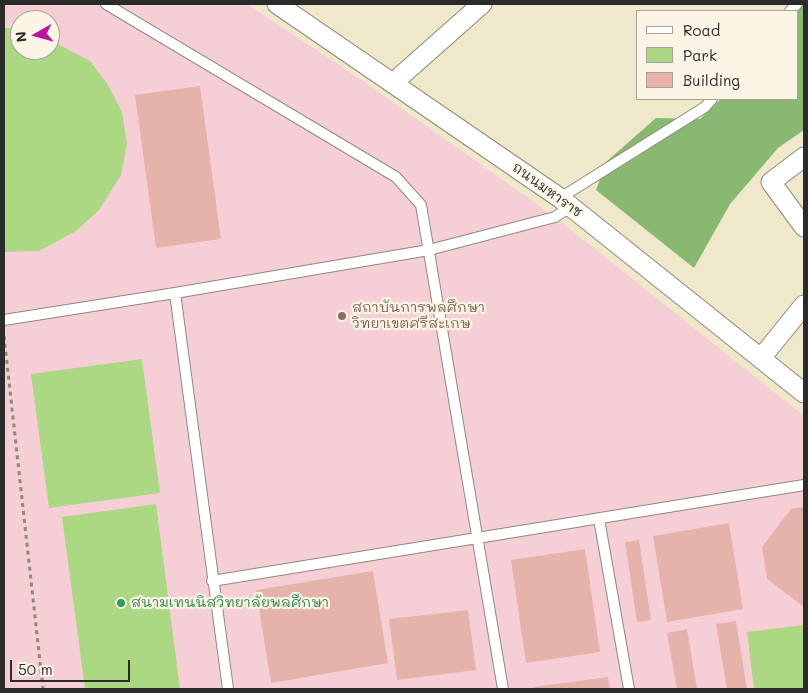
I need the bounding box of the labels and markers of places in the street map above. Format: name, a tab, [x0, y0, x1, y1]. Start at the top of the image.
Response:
place label: สถาบันการพลศึกษา วิทยาเขตศรีสะเกษ	[352, 300, 485, 332]
marker: สถาบันการพลศึกษา วิทยาเขตศรีสะเกษ	[336, 310, 348, 322]
place label: สนามเทนนิสวิทยาลัยพลศึกษา	[131, 595, 329, 611]
marker: สนามเทนนิสวิทยาลัยพลศึกษา	[115, 597, 127, 609]

